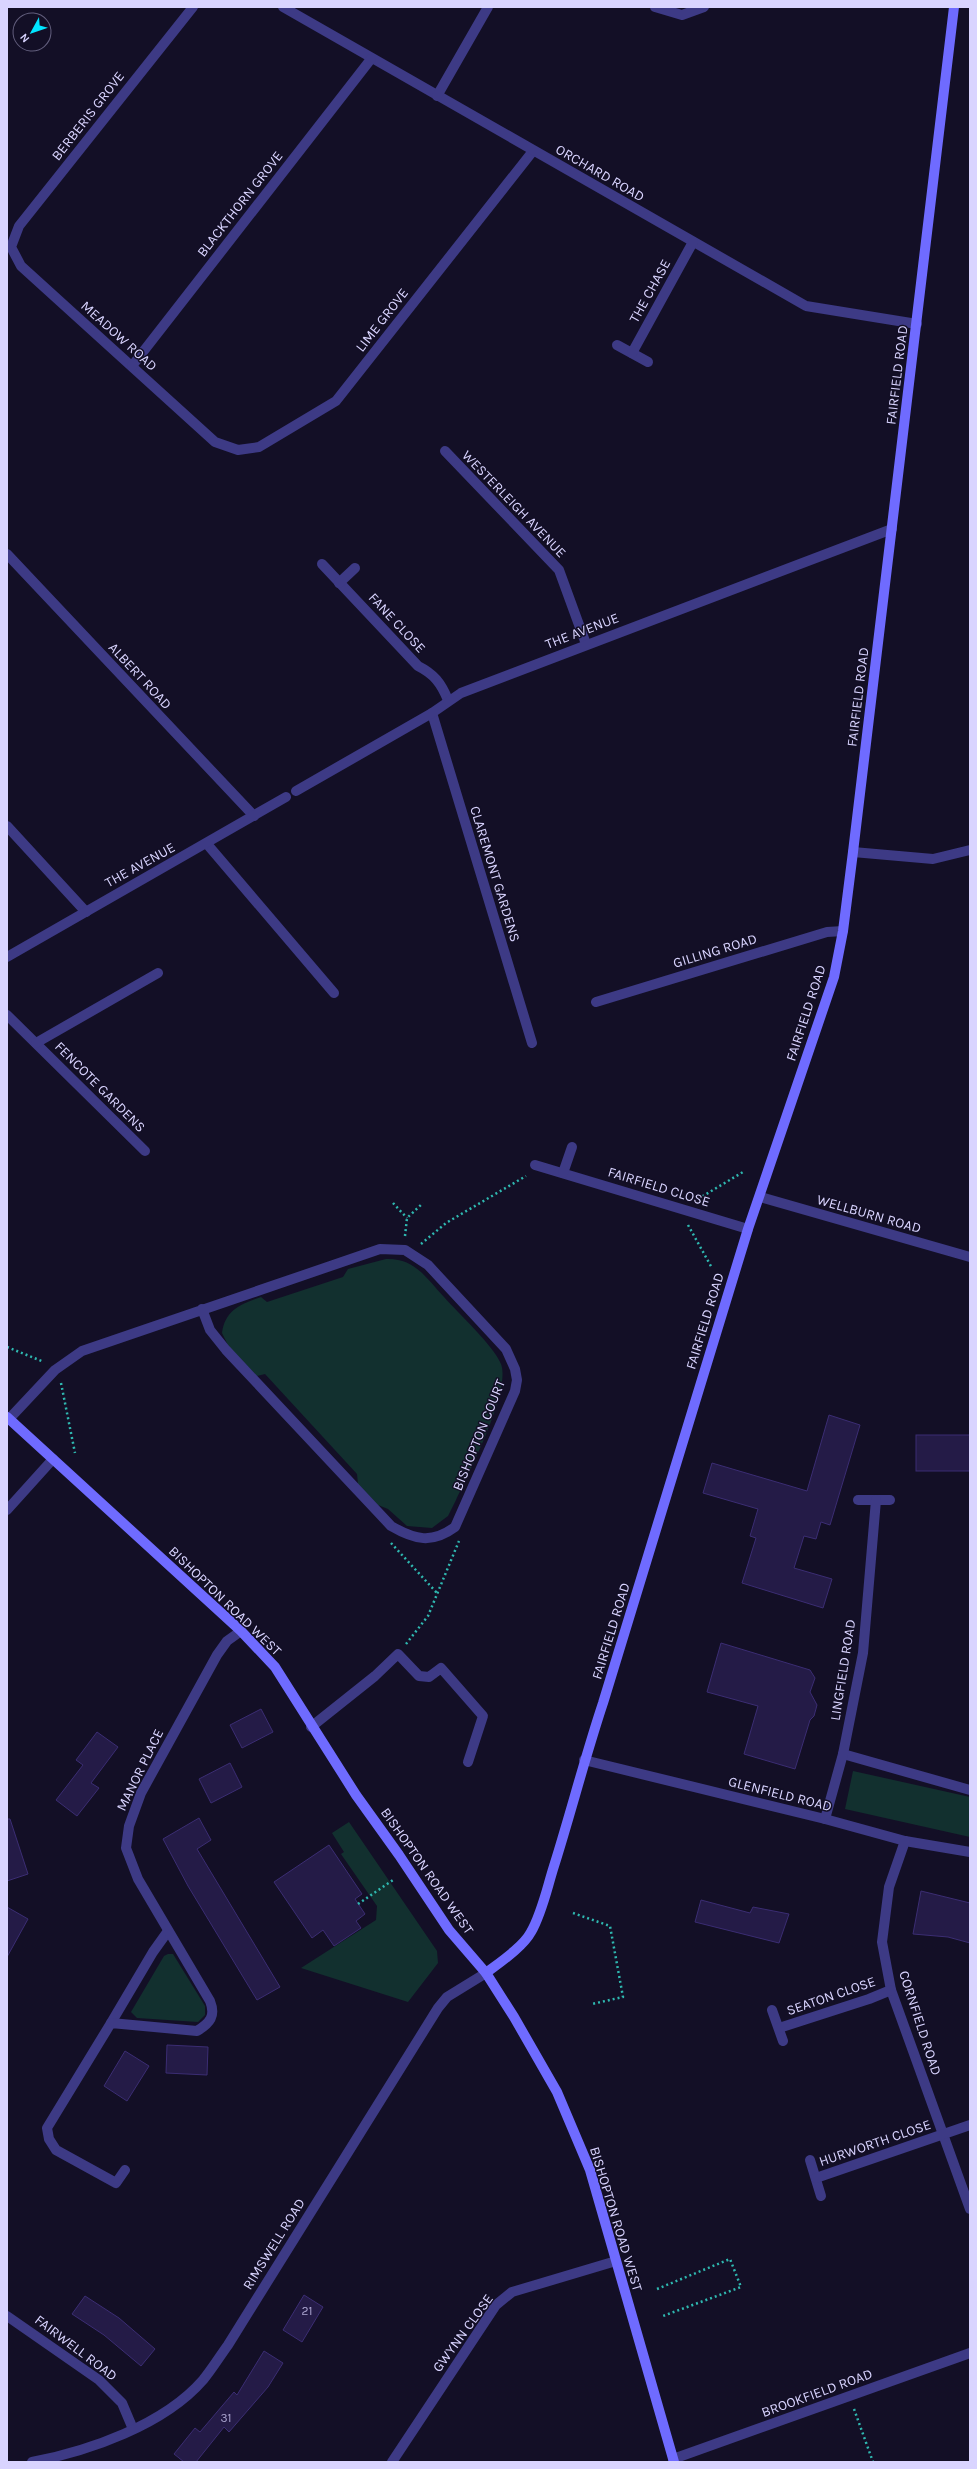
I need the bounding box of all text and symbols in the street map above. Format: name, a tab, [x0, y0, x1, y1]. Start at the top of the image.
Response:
north arrow	[12, 12, 52, 52]
text: N	[17, 31, 32, 45]
street label: BERBERIS GROVE	[48, 68, 128, 164]
street label: ORCHARD ROAD	[553, 141, 647, 205]
street label: BLACKTHORN GROVE	[193, 148, 287, 260]
street label: THE CHASE	[626, 256, 674, 326]
street label: LIME GROVE	[352, 285, 412, 355]
street label: MEADOW ROAD	[77, 297, 161, 375]
street label: FAIRFIELD ROAD	[882, 324, 912, 426]
street label: WESTERLEIGH AVENUE	[458, 447, 570, 561]
street label: FANE CLOSE	[365, 589, 429, 657]
street label: THE AVENUE	[543, 609, 621, 653]
street label: ALBERT ROAD	[105, 639, 175, 713]
street label: FAIRFIELD ROAD	[843, 646, 873, 748]
street label: CLAREMONT GARDENS	[466, 804, 524, 944]
street label: THE AVENUE	[102, 839, 178, 891]
street label: GILLING ROAD	[671, 930, 759, 972]
street label: FAIRFIELD ROAD	[782, 963, 830, 1063]
street label: FENCOTE GARDENS	[51, 1038, 149, 1136]
street label: FAIRFIELD CLOSE	[606, 1163, 712, 1211]
street label: WELLBURN ROAD	[815, 1191, 923, 1237]
street label: FAIRFIELD ROAD	[682, 1271, 728, 1371]
street label: BISHOPTON COURT	[449, 1377, 509, 1493]
street label: BISHOPTON ROAD WEST	[165, 1543, 285, 1659]
street label: FAIRFIELD ROAD	[588, 1581, 634, 1681]
street label: LINGFIELD ROAD	[827, 1618, 859, 1722]
street label: MANOR PLACE	[113, 1726, 167, 1814]
street label: GLENFIELD ROAD	[726, 1773, 834, 1815]
street label: BISHOPTON ROAD WEST	[377, 1805, 477, 1937]
street label: CORNFIELD ROAD	[895, 1969, 945, 2077]
street label: SEATON CLOSE	[784, 1973, 878, 2019]
street label: HURWORTH CLOSE	[817, 2116, 933, 2170]
street label: BISHOPTON ROAD WEST	[586, 2145, 646, 2293]
street label: RIMSWELL ROAD	[239, 2195, 309, 2293]
street label: GWYNN CLOSE	[429, 2291, 497, 2375]
house number: 21	[302, 2304, 312, 2318]
street label: FAIRWELL ROAD	[31, 2311, 121, 2385]
street label: BROOKFIELD ROAD	[759, 2365, 875, 2421]
house number: 31	[220, 2411, 232, 2425]

